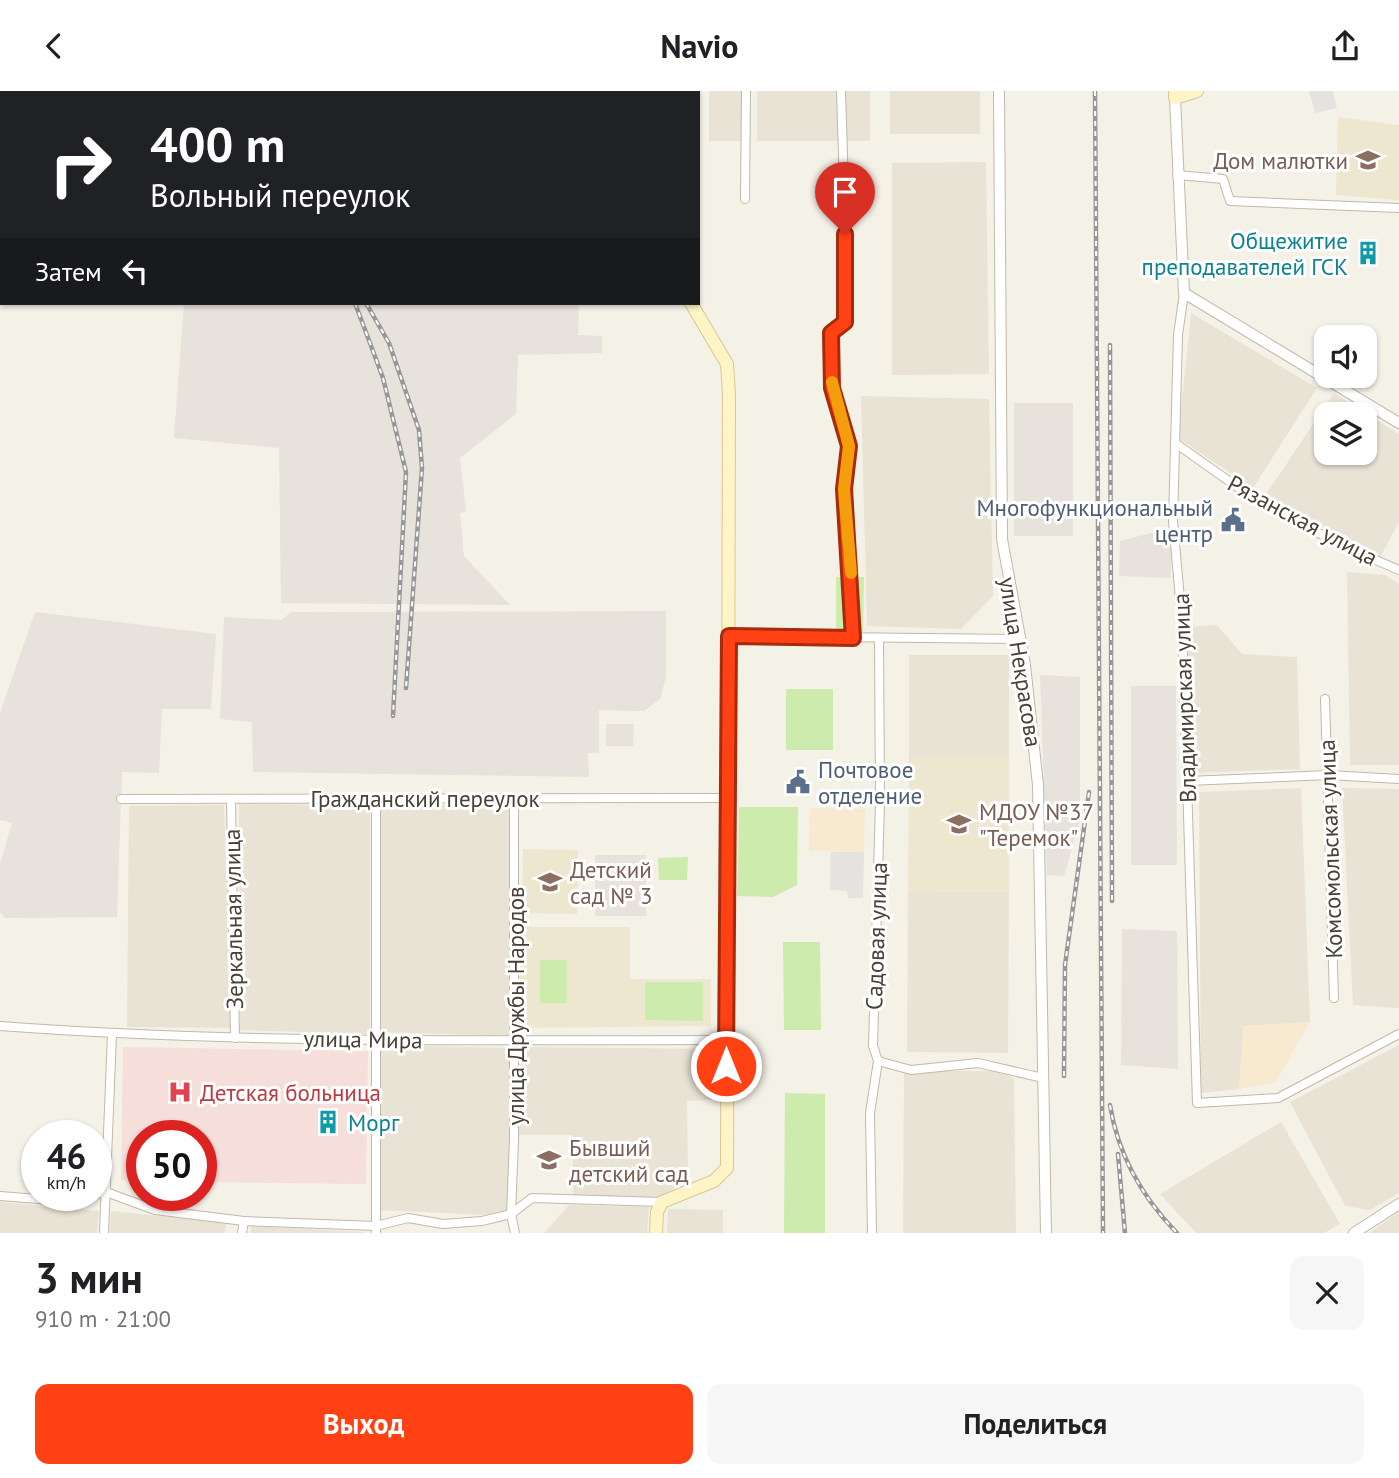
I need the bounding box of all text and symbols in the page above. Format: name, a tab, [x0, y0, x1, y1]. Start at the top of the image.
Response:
text: Navio	[661, 25, 738, 67]
icon: back	[35, 27, 73, 65]
icon: share	[1326, 27, 1364, 65]
text: 400 m	[150, 112, 285, 176]
icon: right	[35, 119, 126, 210]
place label: Дом малютки	[1213, 146, 1348, 175]
school or university icon: Дом малютки	[1354, 146, 1382, 174]
pin	[815, 162, 875, 234]
icon: arrive	[826, 173, 864, 211]
text: Вольный переулок	[150, 174, 410, 216]
place label: Общежитие преподавателей ГСК	[1142, 226, 1348, 281]
building icon: Общежитие преподавателей ГСК	[1354, 239, 1382, 267]
icon: left	[116, 252, 154, 290]
text: Затем	[35, 255, 102, 288]
map controls	[1314, 325, 1377, 465]
button: sound	[1314, 325, 1377, 388]
button: layers	[1314, 402, 1377, 465]
street label: Рязанская улица	[1223, 468, 1383, 572]
place label: Многофункциональный центр	[976, 493, 1213, 548]
public building icon: Многофункциональный центр	[1219, 506, 1247, 534]
street label: улица Некрасова	[993, 575, 1049, 749]
street label: Владимирская улица	[1166, 593, 1202, 803]
street label: Комсомольская улица	[1312, 739, 1348, 959]
place label: Почтовое отделение	[818, 755, 922, 810]
public building icon: Почтовое отделение	[784, 768, 812, 796]
street label: Гражданский переулок	[310, 784, 540, 813]
place label: МДОУ №37 "Теремок"	[979, 797, 1094, 852]
school or university icon: МДОУ №37 "Теремок"	[945, 810, 973, 838]
street label: Зеркальная улица	[217, 828, 249, 1010]
place label: Детский сад № 3	[570, 855, 653, 910]
street label: Садовая улица	[859, 862, 893, 1010]
school or university icon: Детский сад № 3	[536, 868, 564, 896]
street label: улица Дружбы Народов	[501, 887, 530, 1125]
street label: улица Мира	[303, 1023, 423, 1055]
position arrow	[689, 1029, 763, 1103]
hospital icon: Детская больница	[166, 1078, 194, 1106]
place label: Детская больница	[200, 1078, 381, 1107]
building icon: Морг	[314, 1108, 342, 1136]
place label: Морг	[348, 1108, 400, 1137]
speed limit sign: 50	[126, 1120, 217, 1211]
text: 46	[47, 1133, 86, 1179]
place label: Бывший детский сад	[569, 1133, 689, 1188]
school or university icon: Бывший детский сад	[535, 1146, 563, 1174]
text: km/h	[47, 1171, 86, 1194]
text: 3 мин	[35, 1250, 143, 1305]
button: close	[1290, 1256, 1364, 1330]
text: 910 m · 21:00	[35, 1304, 171, 1333]
button: Выход	[35, 1384, 693, 1464]
button: Поделиться	[707, 1384, 1364, 1464]

